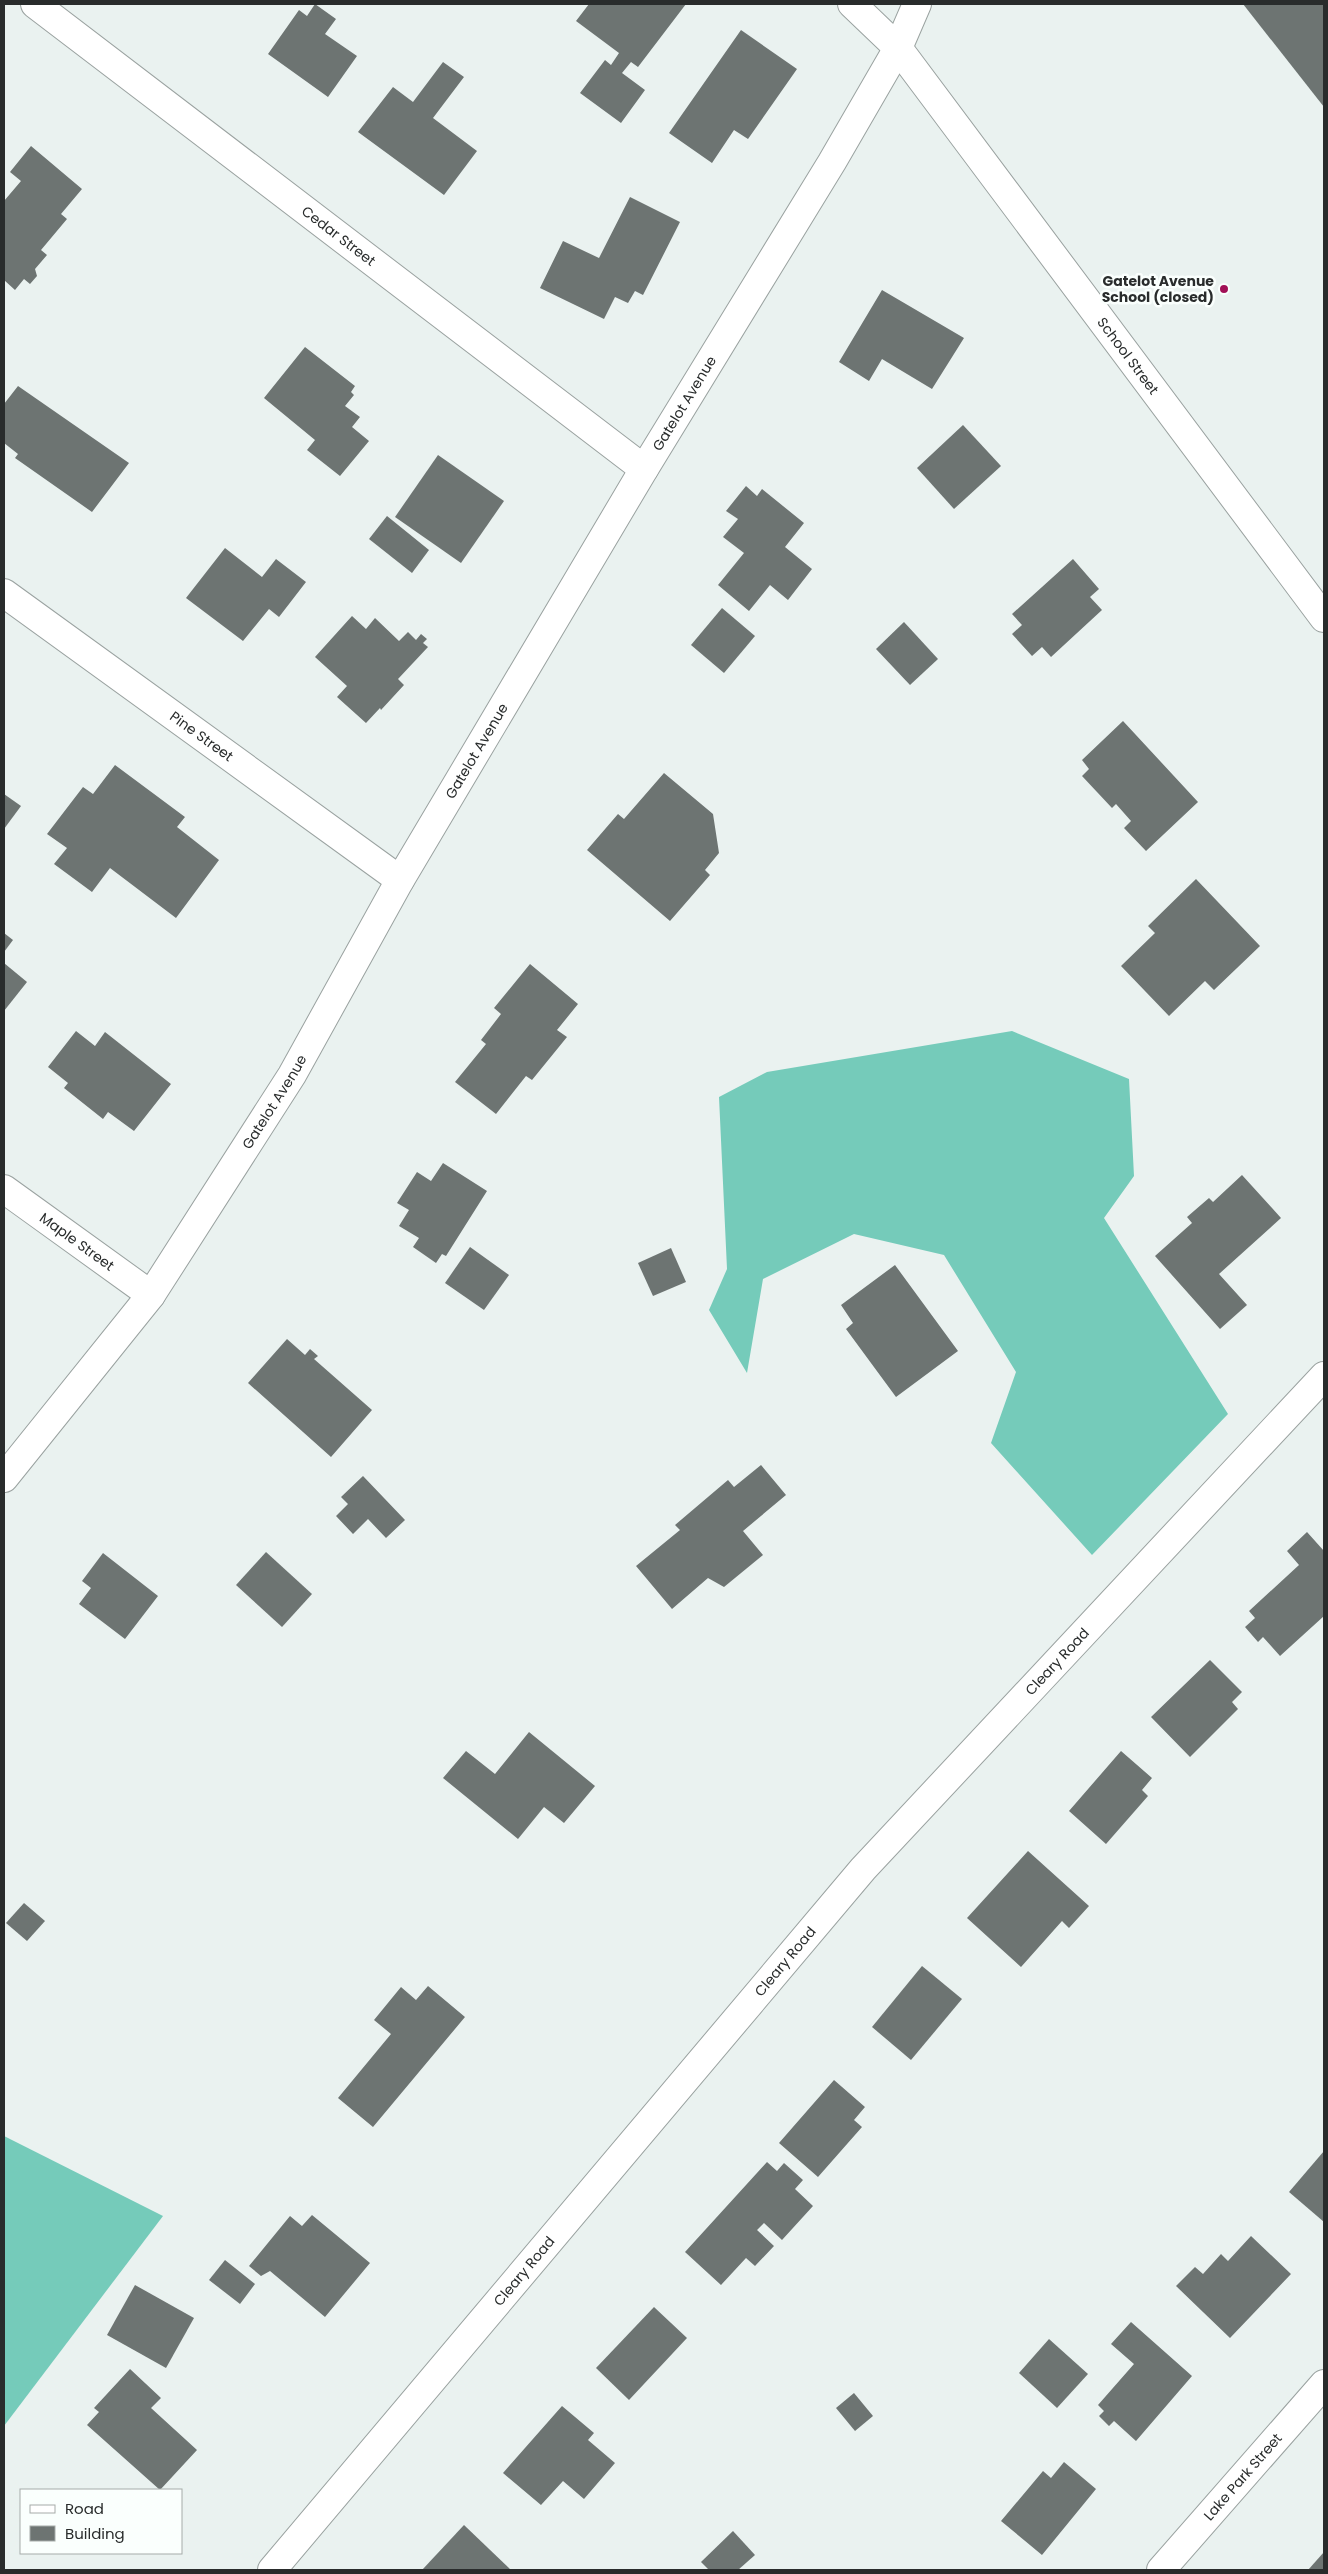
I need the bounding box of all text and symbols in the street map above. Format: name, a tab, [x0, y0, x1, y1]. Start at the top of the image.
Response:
street label: Cedar Street	[297, 201, 380, 271]
place label: Gatelot Avenue School (closed)	[1102, 271, 1214, 307]
marker: Gatelot Avenue School (closed)	[1218, 283, 1230, 295]
street label: School Street	[1093, 313, 1164, 399]
street label: Gatelot Avenue	[648, 352, 721, 455]
street label: Gatelot Avenue	[440, 699, 513, 803]
street label: Pine Street	[166, 706, 237, 766]
street label: Gatelot Avenue	[237, 1051, 312, 1153]
street label: Maple Street	[35, 1208, 119, 1275]
street label: Cleary Road	[1020, 1623, 1094, 1700]
street label: Cleary Road	[750, 1922, 820, 2001]
street label: Cleary Road	[489, 2232, 559, 2310]
street label: Lake Park Street	[1199, 2429, 1287, 2525]
legend	[20, 2489, 182, 2554]
text: Road	[65, 2498, 104, 2519]
text: Building	[65, 2523, 125, 2544]

